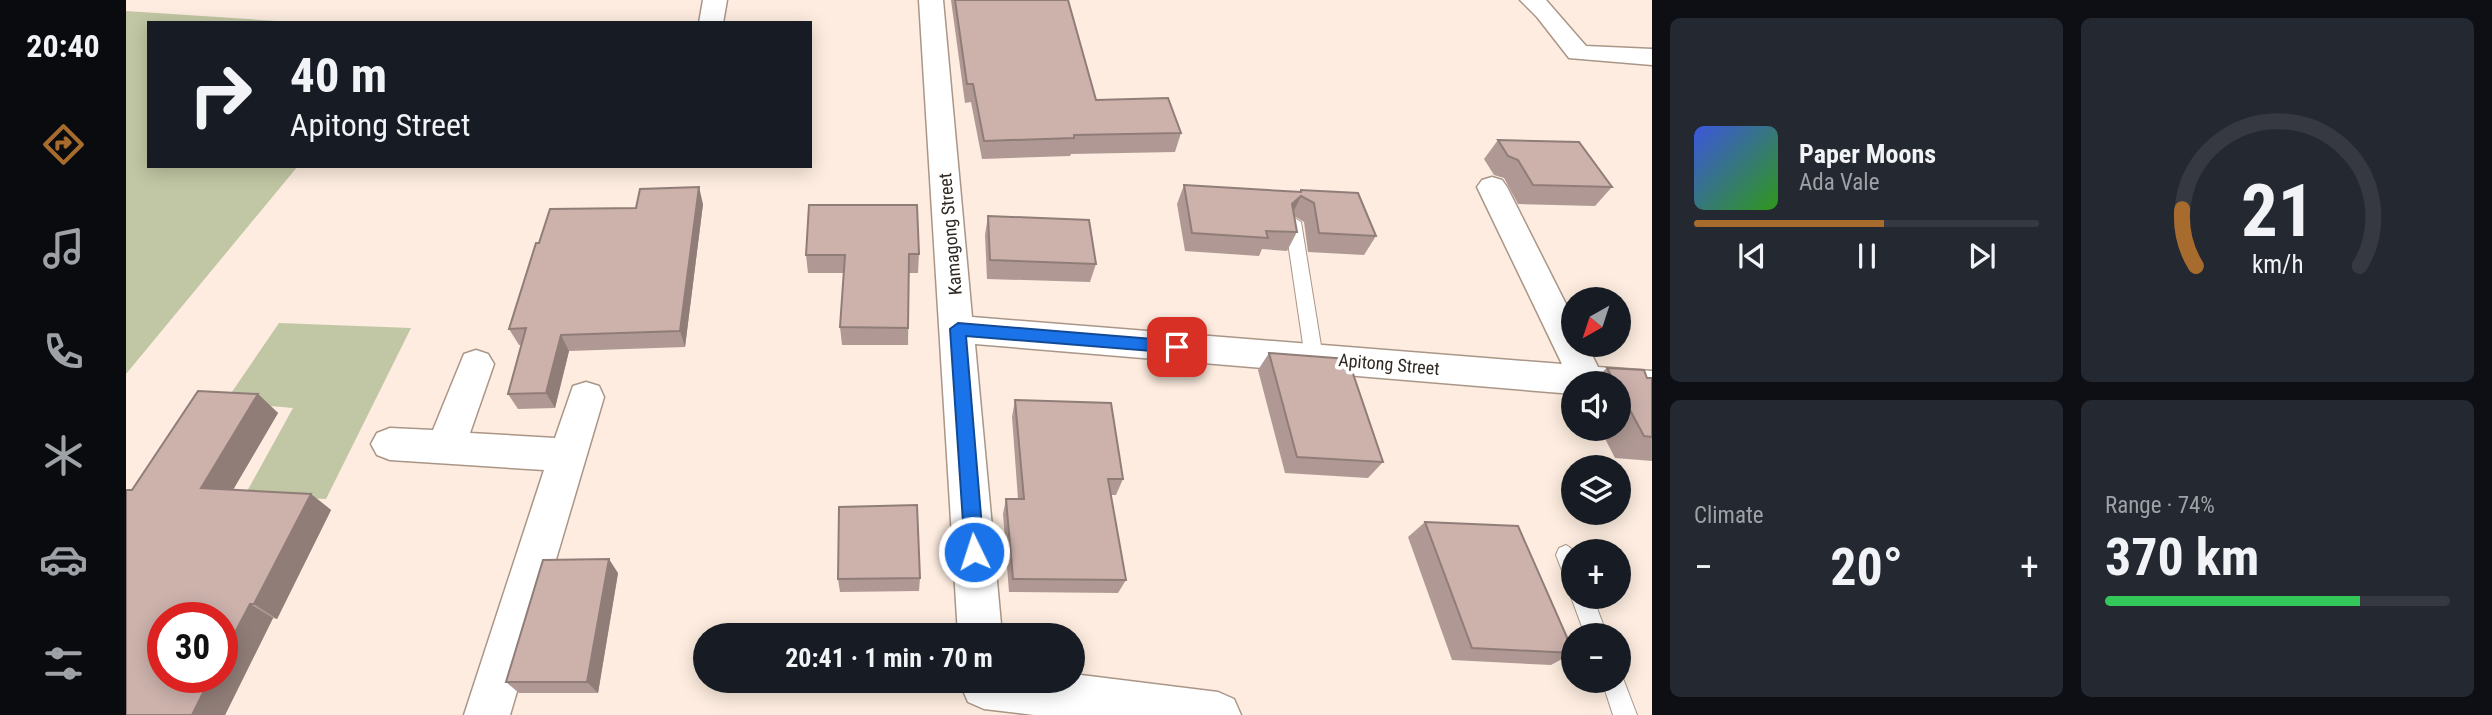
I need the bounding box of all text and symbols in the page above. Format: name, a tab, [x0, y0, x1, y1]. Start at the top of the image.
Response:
text: 20:40	[26, 27, 100, 65]
text: 40 m	[290, 47, 387, 104]
icon: right	[175, 49, 266, 140]
text: Apitong Street	[290, 106, 470, 144]
icon: directions	[39, 120, 88, 169]
text: Paper Moons	[1799, 139, 1936, 169]
text: Ada Vale	[1799, 169, 1879, 196]
text: 21	[2241, 169, 2314, 255]
street label: Kamagong Street	[934, 172, 966, 296]
icon: music	[39, 224, 88, 273]
icon: previous	[1733, 237, 1771, 275]
icon: pause	[1848, 237, 1886, 275]
icon: next	[1963, 237, 2001, 275]
text: km/h	[2252, 250, 2303, 279]
north arrow	[1561, 287, 1631, 357]
map controls	[1561, 287, 1631, 693]
pin	[1147, 317, 1207, 377]
icon: phone	[39, 327, 88, 376]
icon: arrive	[1158, 328, 1196, 366]
street label: Apitong Street	[1338, 349, 1440, 379]
button: sound	[1561, 371, 1631, 441]
icon: climate	[39, 431, 88, 480]
button: layers	[1561, 455, 1631, 525]
text: Range · 74%	[2105, 492, 2215, 519]
text: Climate	[1694, 502, 1764, 529]
position arrow	[937, 515, 1011, 589]
text: 370 km	[2105, 527, 2259, 588]
icon: car	[39, 535, 88, 584]
text: 20°	[1830, 537, 1903, 598]
button: +	[1561, 539, 1631, 609]
text: −	[1694, 545, 1713, 589]
text: +	[2020, 545, 2039, 589]
speed limit sign: 30	[147, 602, 238, 693]
button: −	[1561, 623, 1631, 693]
icon: filters	[39, 639, 88, 688]
text: 20:41 · 1 min · 70 m	[785, 643, 993, 673]

